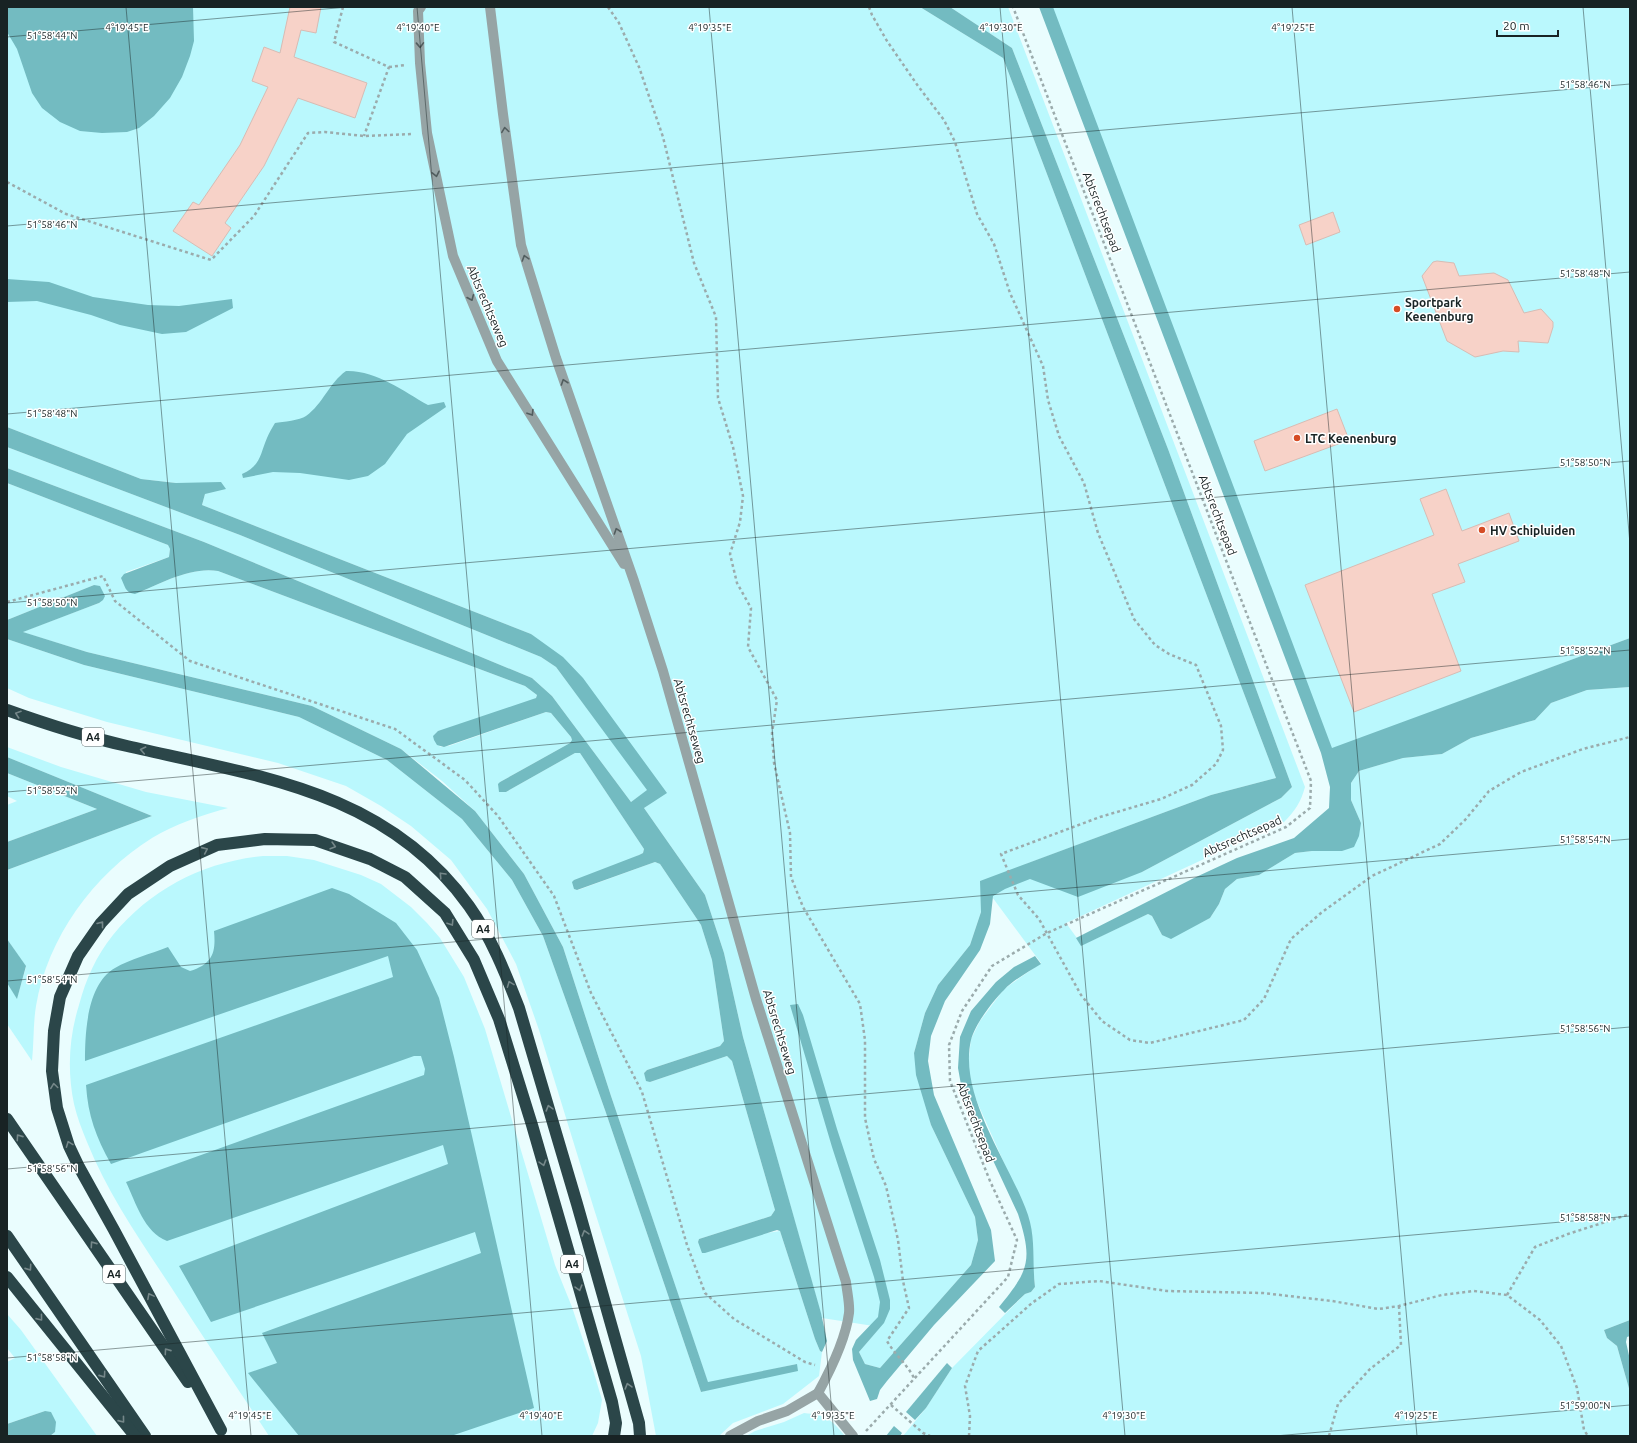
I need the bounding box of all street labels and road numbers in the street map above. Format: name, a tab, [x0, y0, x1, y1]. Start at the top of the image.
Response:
street label: Abtsrechtsepad	[1081, 170, 1123, 254]
street label: Abtsrechtseweg	[465, 263, 511, 349]
street label: Abtsrechtsepad	[1197, 473, 1239, 557]
street label: Abtsrechtseweg	[672, 677, 708, 765]
road number: A4	[82, 728, 104, 746]
street label: Abtsrechtsepad	[1200, 813, 1284, 859]
road number: A4	[472, 920, 494, 938]
street label: Abtsrechtseweg	[761, 988, 799, 1076]
street label: Abtsrechtsepad	[955, 1080, 997, 1164]
road number: A4	[561, 1255, 583, 1273]
road number: A4	[103, 1265, 125, 1283]

